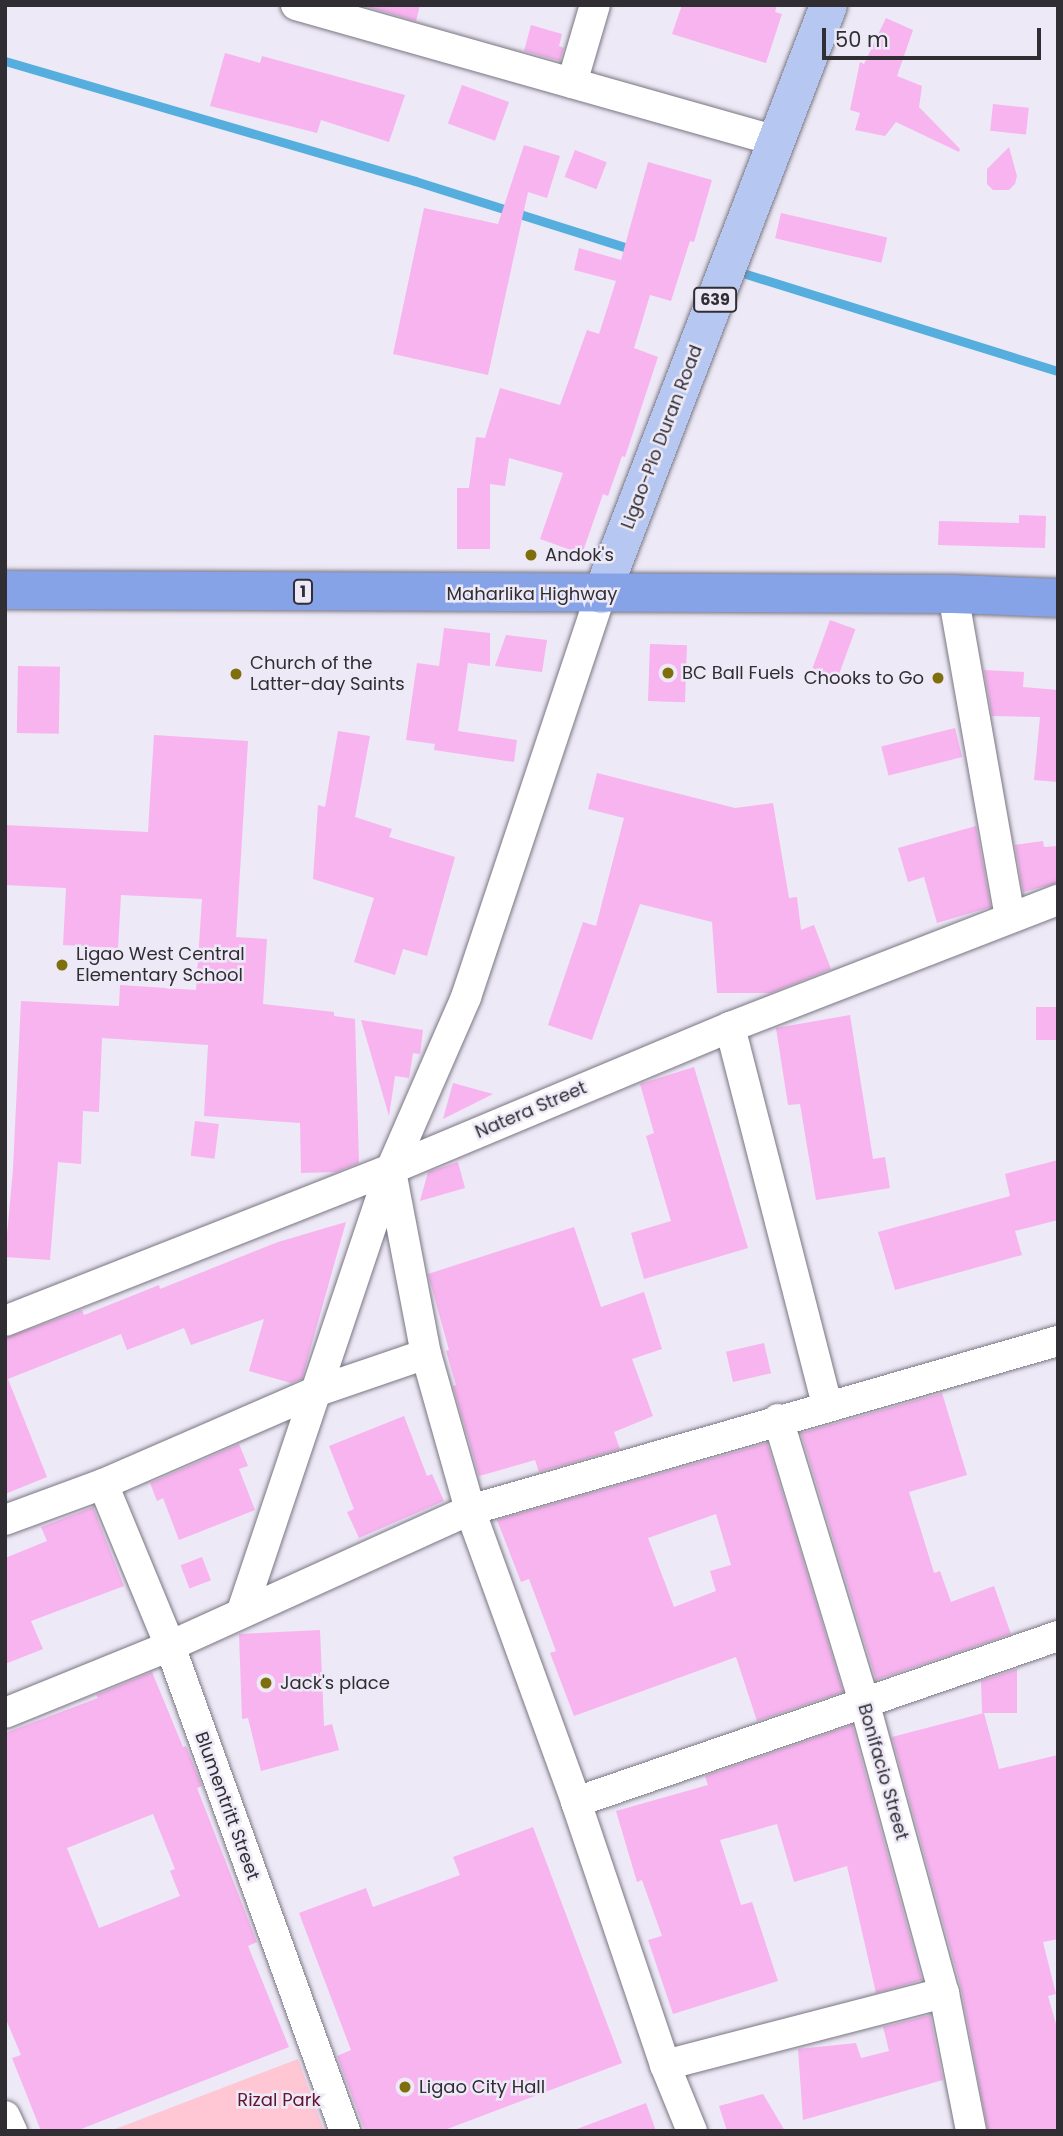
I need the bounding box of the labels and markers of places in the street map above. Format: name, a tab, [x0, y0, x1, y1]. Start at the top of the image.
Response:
place label: Andok's	[545, 544, 614, 566]
marker: Andok's	[523, 547, 539, 563]
place label: Church of the Latter-day Saints	[250, 653, 405, 696]
place label: BC Ball Fuels	[682, 662, 794, 684]
marker: BC Ball Fuels	[660, 665, 676, 681]
marker: Church of the Latter-day Saints	[228, 666, 244, 682]
place label: Chooks to Go	[804, 667, 924, 689]
marker: Chooks to Go	[930, 670, 946, 686]
place label: Ligao West Central Elementary School	[76, 944, 245, 986]
marker: Ligao West Central Elementary School	[54, 957, 70, 973]
place label: Jack's place	[280, 1672, 390, 1694]
marker: Jack's place	[258, 1675, 274, 1691]
place label: Ligao City Hall	[419, 2076, 545, 2098]
marker: Ligao City Hall	[397, 2079, 413, 2095]

